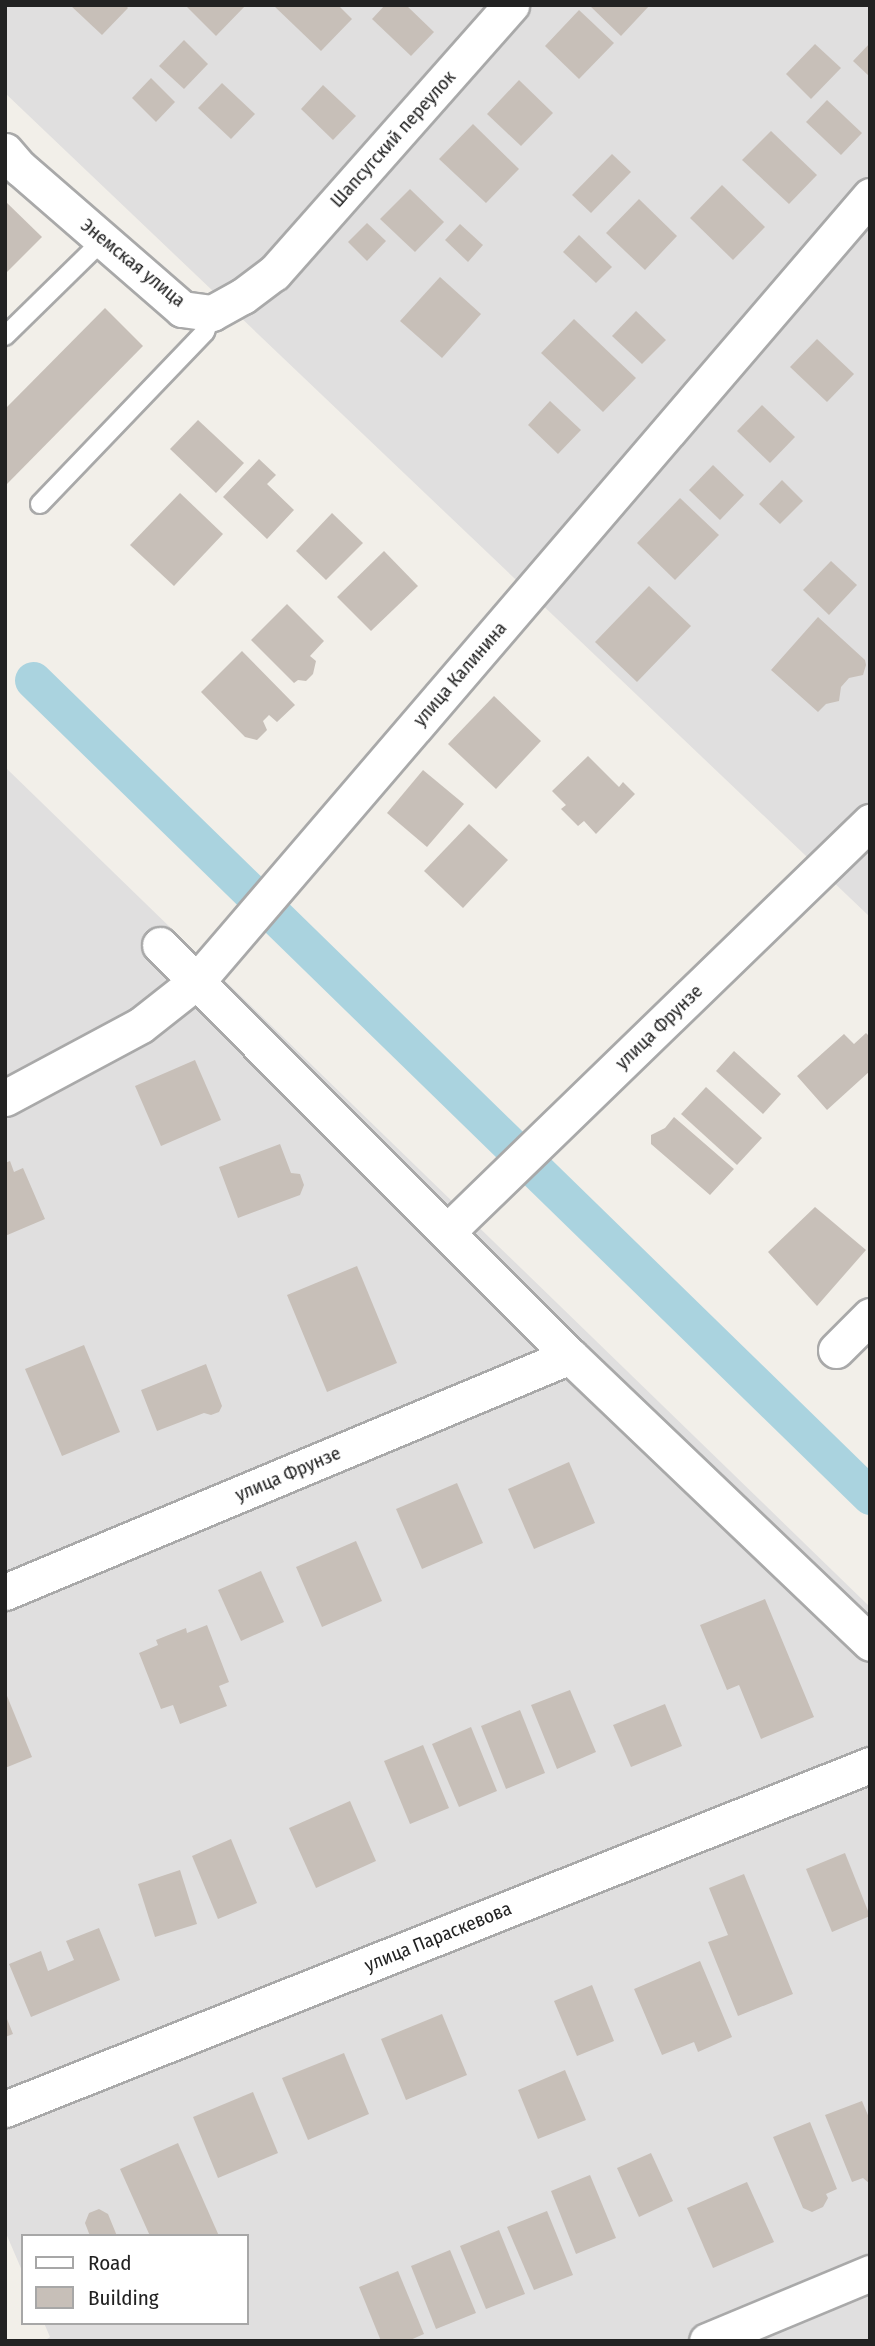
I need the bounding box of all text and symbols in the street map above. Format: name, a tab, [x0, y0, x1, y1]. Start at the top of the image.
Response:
street label: Шапсугский переулок	[326, 66, 460, 212]
street label: Энемская улица	[76, 214, 190, 312]
street label: улица Калинина	[408, 617, 512, 731]
street label: улица Фрунзе	[611, 980, 707, 1074]
street label: улица Фрунзе	[232, 1442, 344, 1506]
street label: улица Параскевова	[361, 1897, 515, 1977]
legend	[21, 2234, 248, 2325]
text: Road	[88, 2250, 132, 2276]
text: Building	[88, 2285, 159, 2311]

